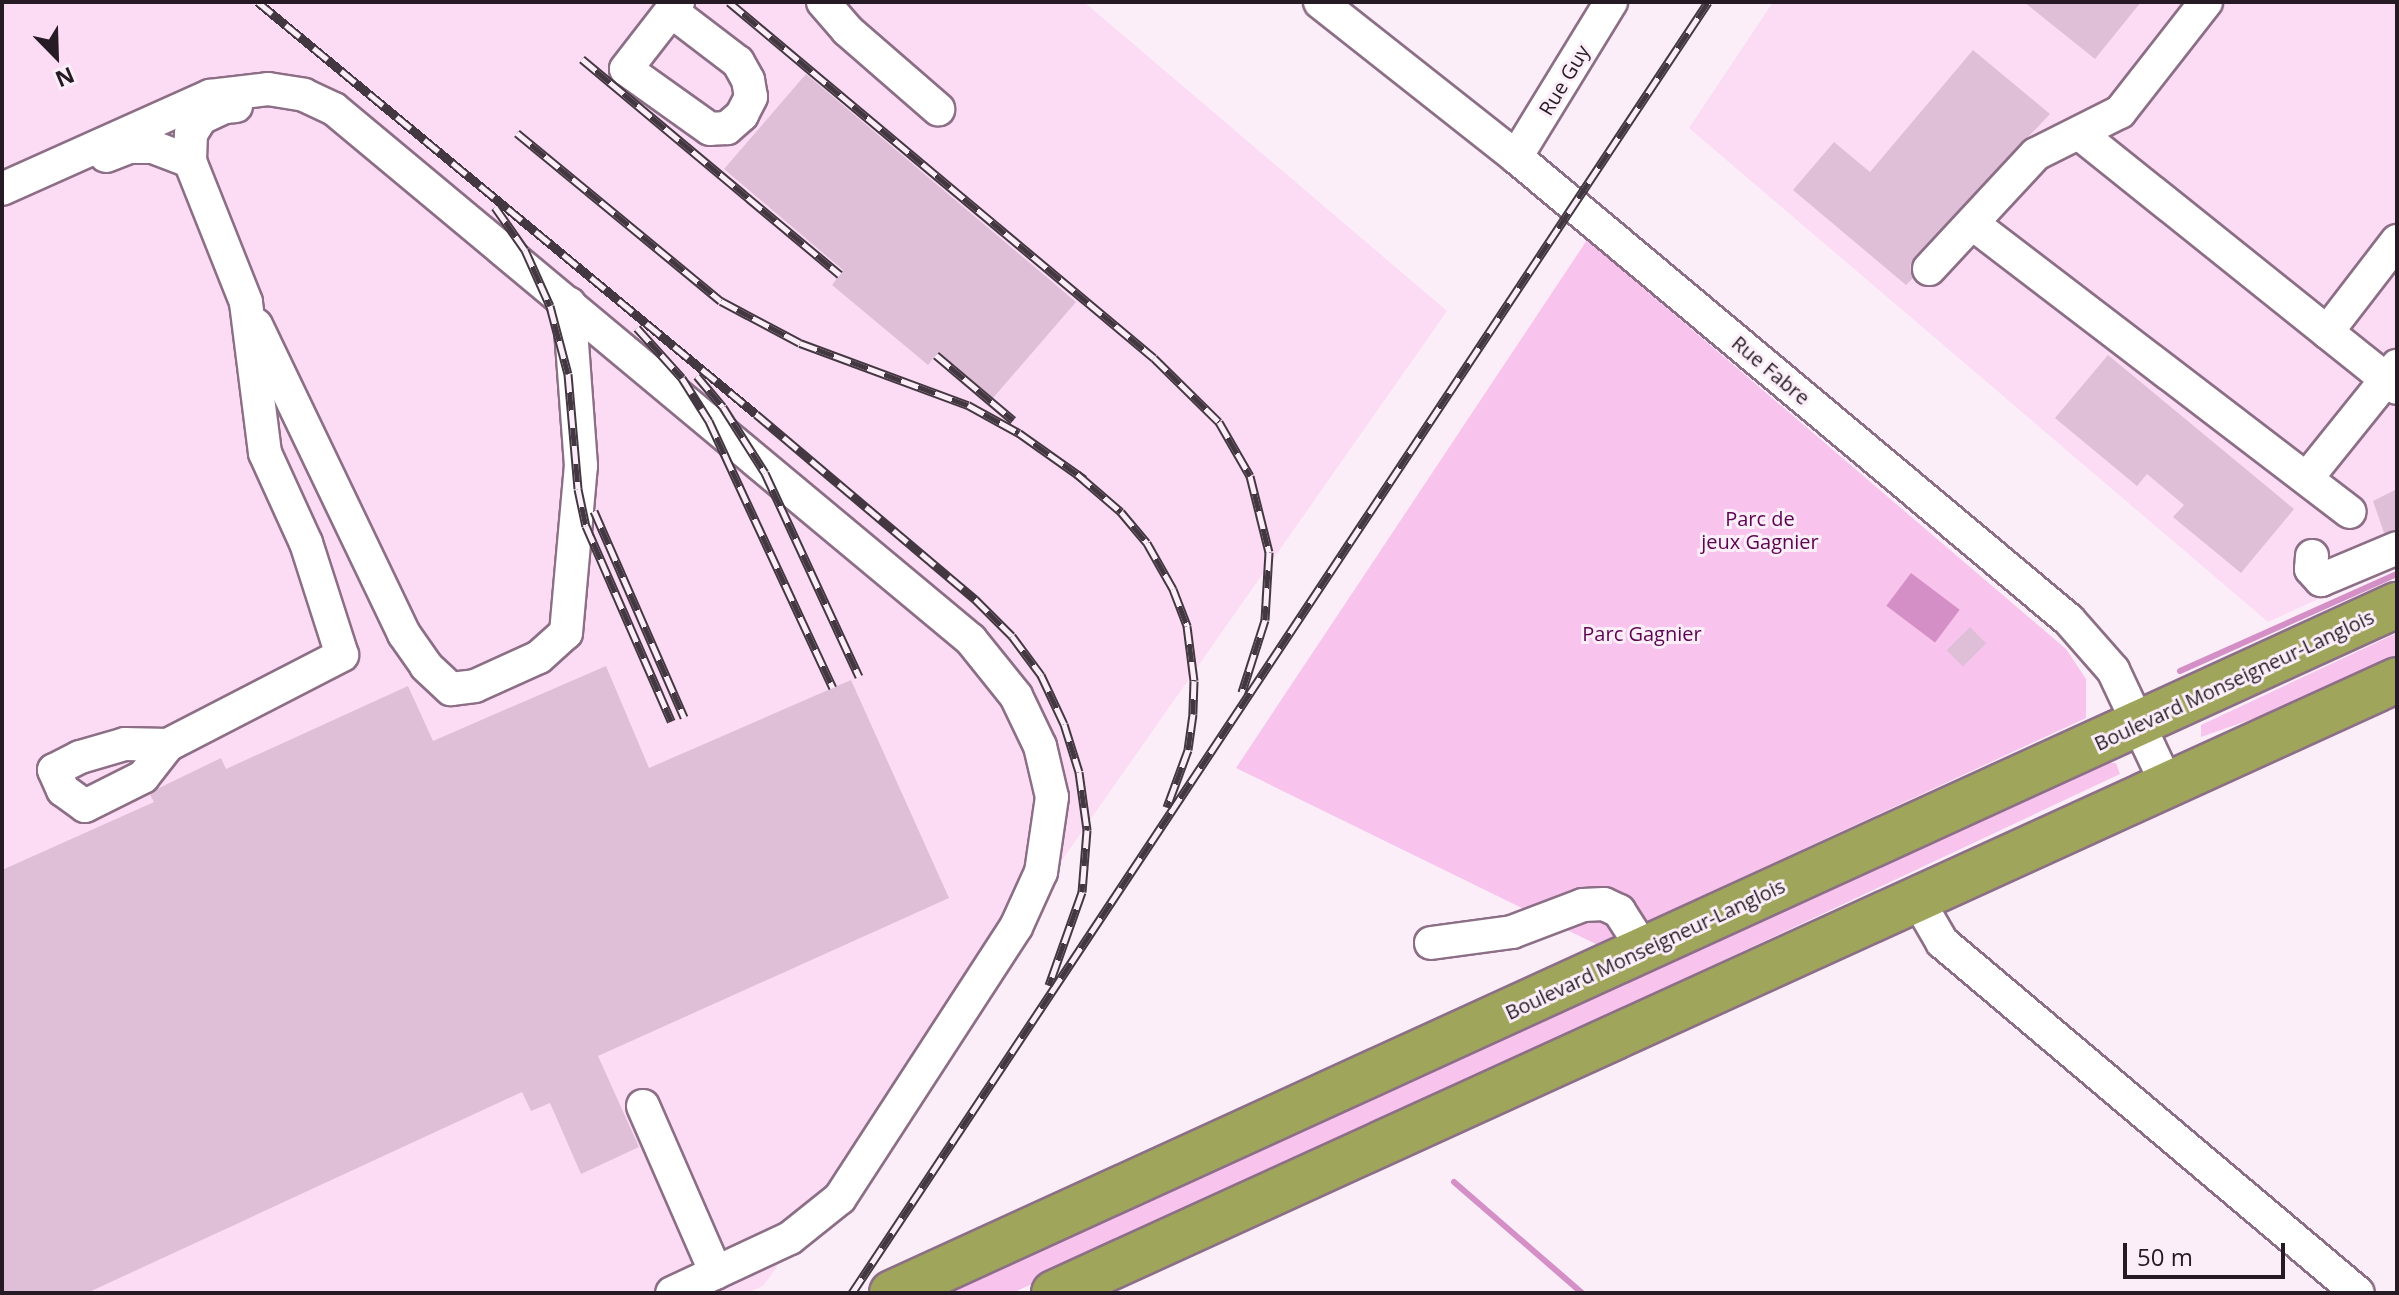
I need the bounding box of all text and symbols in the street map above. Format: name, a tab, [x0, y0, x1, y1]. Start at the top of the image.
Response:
north arrow	[16, 16, 96, 96]
street label: Rue Guy	[1534, 40, 1594, 120]
text: N	[51, 61, 79, 95]
street label: Rue Fabre	[1727, 331, 1815, 409]
park label: Parc de jeux Gagnier	[1701, 506, 1819, 553]
street label: Boulevard Monseigneur-Langlois	[2090, 604, 2378, 756]
park label: Parc Gagnier	[1582, 621, 1702, 645]
street label: Boulevard Monseigneur-Langlois	[1501, 873, 1789, 1025]
scale bar	[2127, 1227, 2289, 1277]
text: 50 m	[2137, 1240, 2193, 1273]

